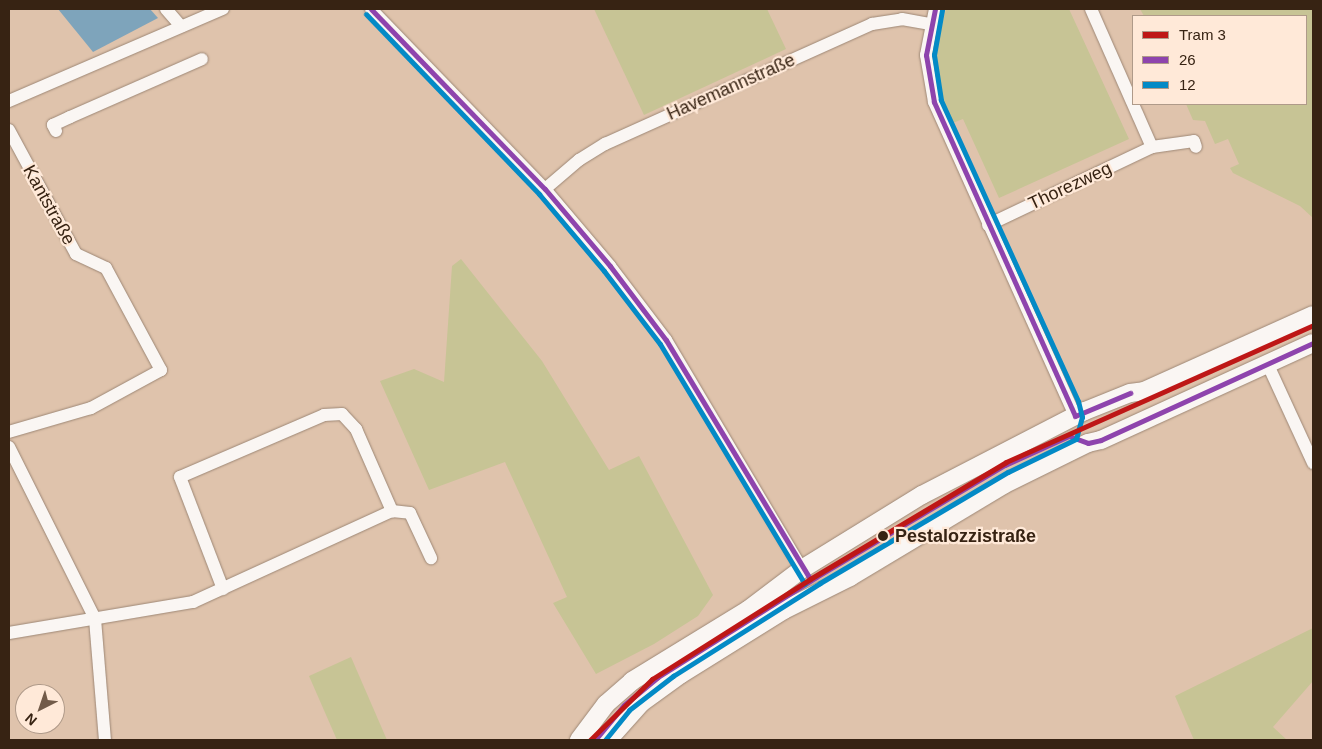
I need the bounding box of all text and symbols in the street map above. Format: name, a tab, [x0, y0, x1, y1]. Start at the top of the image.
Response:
legend	[1132, 15, 1307, 105]
text: Tram 3	[1179, 26, 1226, 43]
street label: Havemannstraße	[664, 49, 798, 125]
text: 26	[1179, 51, 1196, 68]
text: 12	[1179, 76, 1196, 93]
street label: Thorezweg	[1025, 157, 1115, 215]
street label: Kantstraße	[18, 161, 80, 249]
place label: Pestalozzistraße	[895, 525, 1036, 547]
marker: Pestalozzistraße	[875, 528, 891, 544]
north arrow	[15, 684, 65, 734]
text: N	[22, 710, 40, 729]

